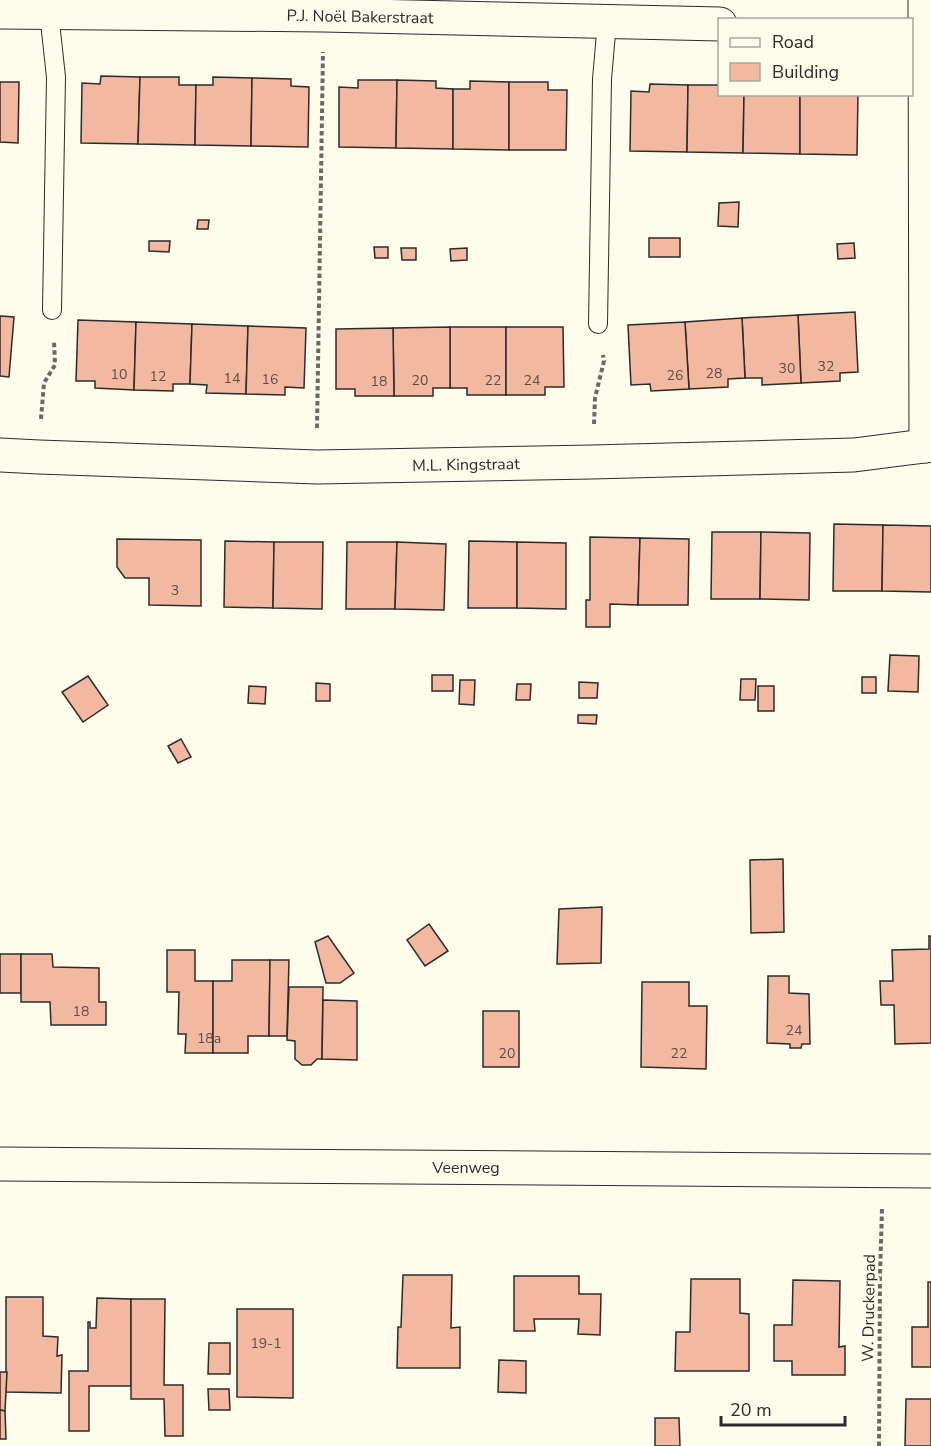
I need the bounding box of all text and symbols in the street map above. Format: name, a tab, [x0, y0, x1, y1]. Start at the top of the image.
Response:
street label: P.J. Noël Bakerstraat	[286, 5, 434, 29]
legend	[718, 18, 913, 96]
text: Road	[772, 30, 814, 54]
text: Building	[772, 60, 839, 84]
house number: 32	[818, 357, 834, 376]
house number: 30	[779, 359, 795, 378]
house number: 28	[706, 364, 722, 383]
house number: 10	[111, 365, 127, 384]
house number: 26	[667, 366, 683, 385]
house number: 12	[150, 367, 166, 386]
house number: 14	[224, 369, 240, 388]
house number: 16	[262, 370, 278, 389]
house number: 20	[412, 371, 428, 390]
house number: 22	[485, 371, 501, 390]
house number: 24	[524, 371, 540, 390]
house number: 18	[371, 372, 387, 391]
street label: M.L. Kingstraat	[412, 453, 520, 477]
house number: 3	[171, 581, 179, 600]
house number: 18	[73, 1002, 89, 1021]
house number: 24	[786, 1021, 802, 1040]
house number: 18a	[197, 1029, 221, 1048]
house number: 20	[499, 1044, 515, 1063]
house number: 22	[671, 1044, 687, 1063]
street label: Veenweg	[431, 1157, 500, 1179]
street label: W. Druckerpad	[857, 1254, 881, 1362]
house number: 19-1	[250, 1334, 282, 1353]
scale bar	[721, 1389, 846, 1427]
text: 20 m	[730, 1398, 772, 1422]

